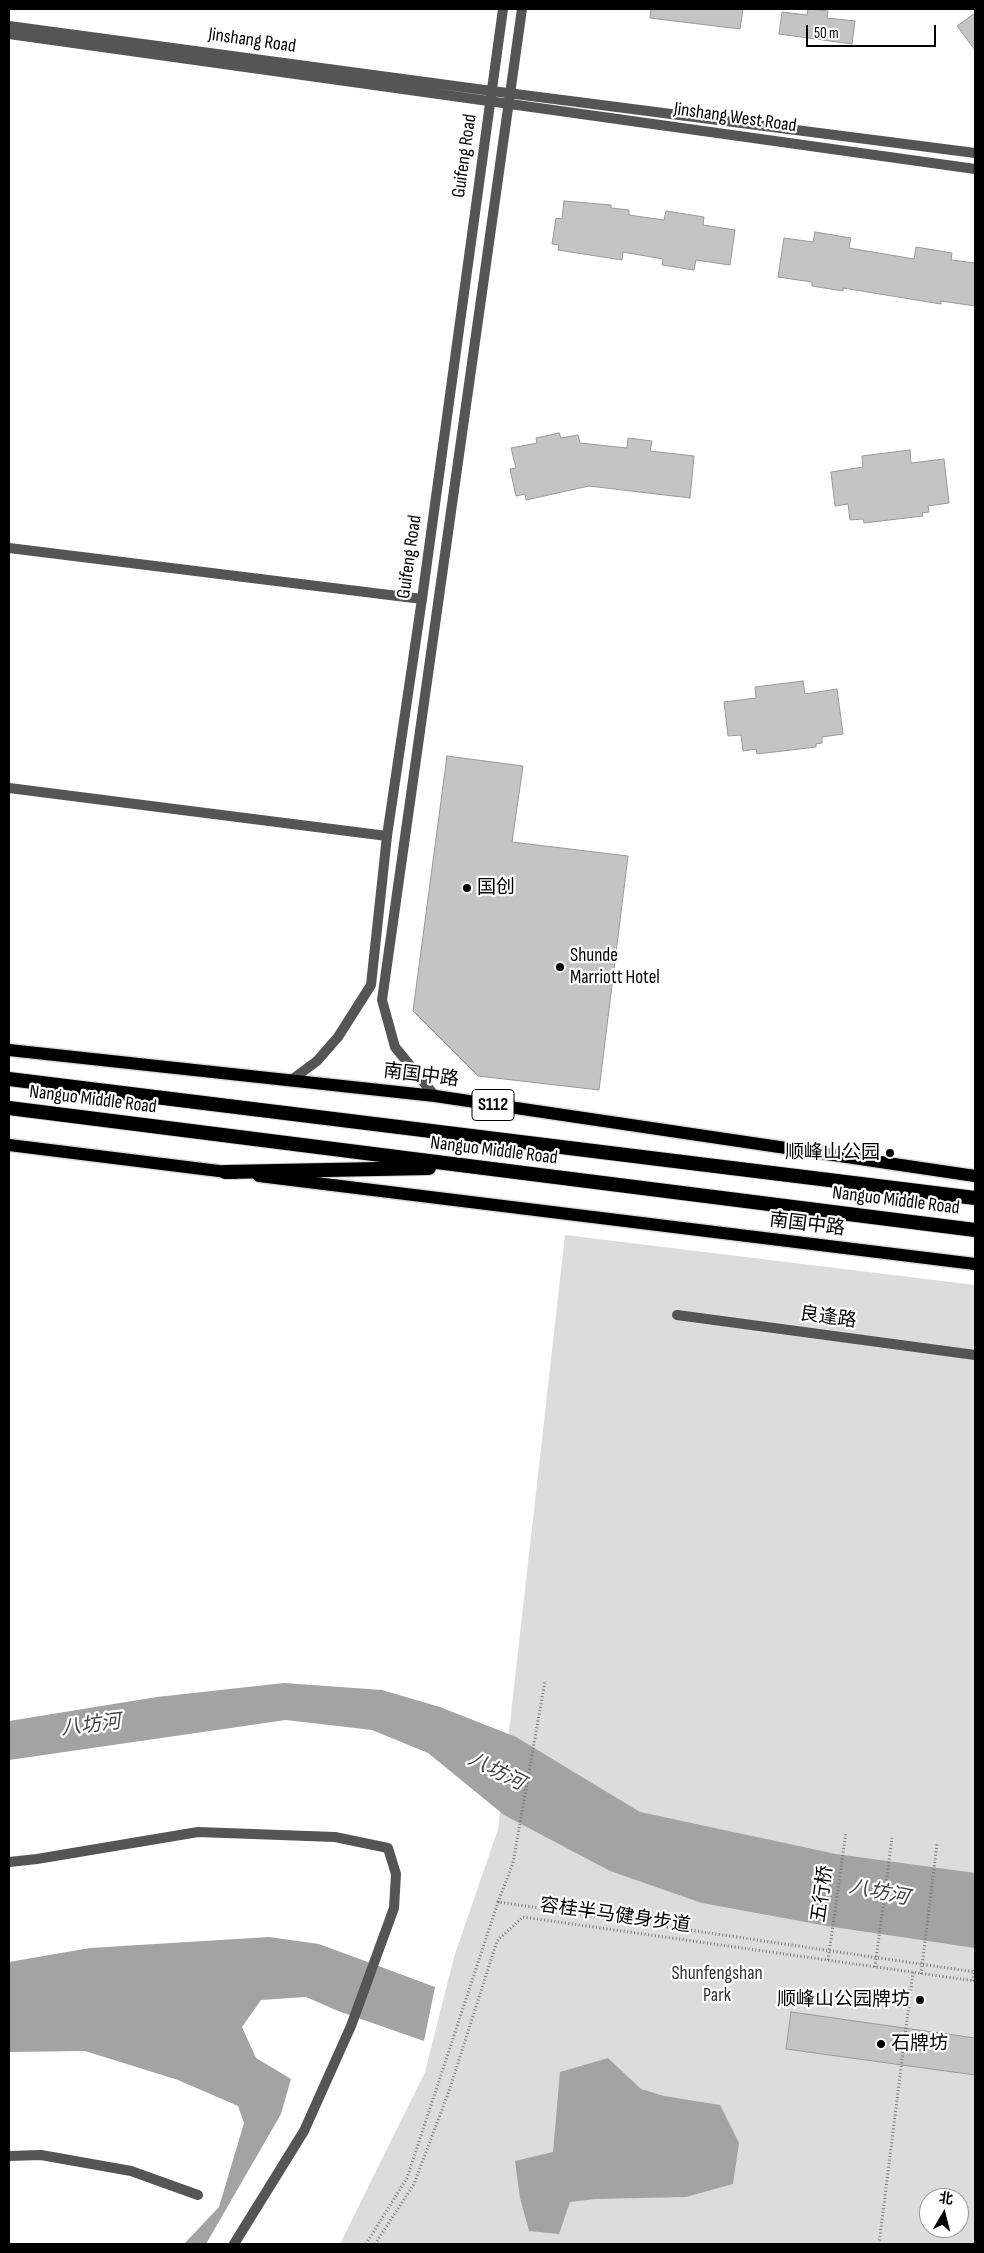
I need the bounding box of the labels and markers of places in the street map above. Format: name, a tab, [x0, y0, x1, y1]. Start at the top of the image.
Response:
place label: 国创	[477, 877, 515, 899]
marker: 国创	[461, 882, 473, 894]
place label: Shunde Marriott Hotel	[570, 945, 660, 989]
marker: Shunde Marriott Hotel	[554, 961, 566, 973]
place label: 顺峰山公园	[785, 1142, 880, 1164]
marker: 顺峰山公园	[884, 1147, 896, 1159]
place label: 顺峰山公园牌坊	[777, 1989, 910, 2011]
marker: 顺峰山公园牌坊	[914, 1994, 926, 2006]
place label: 石牌坊	[891, 2033, 948, 2055]
marker: 石牌坊	[875, 2038, 887, 2050]

